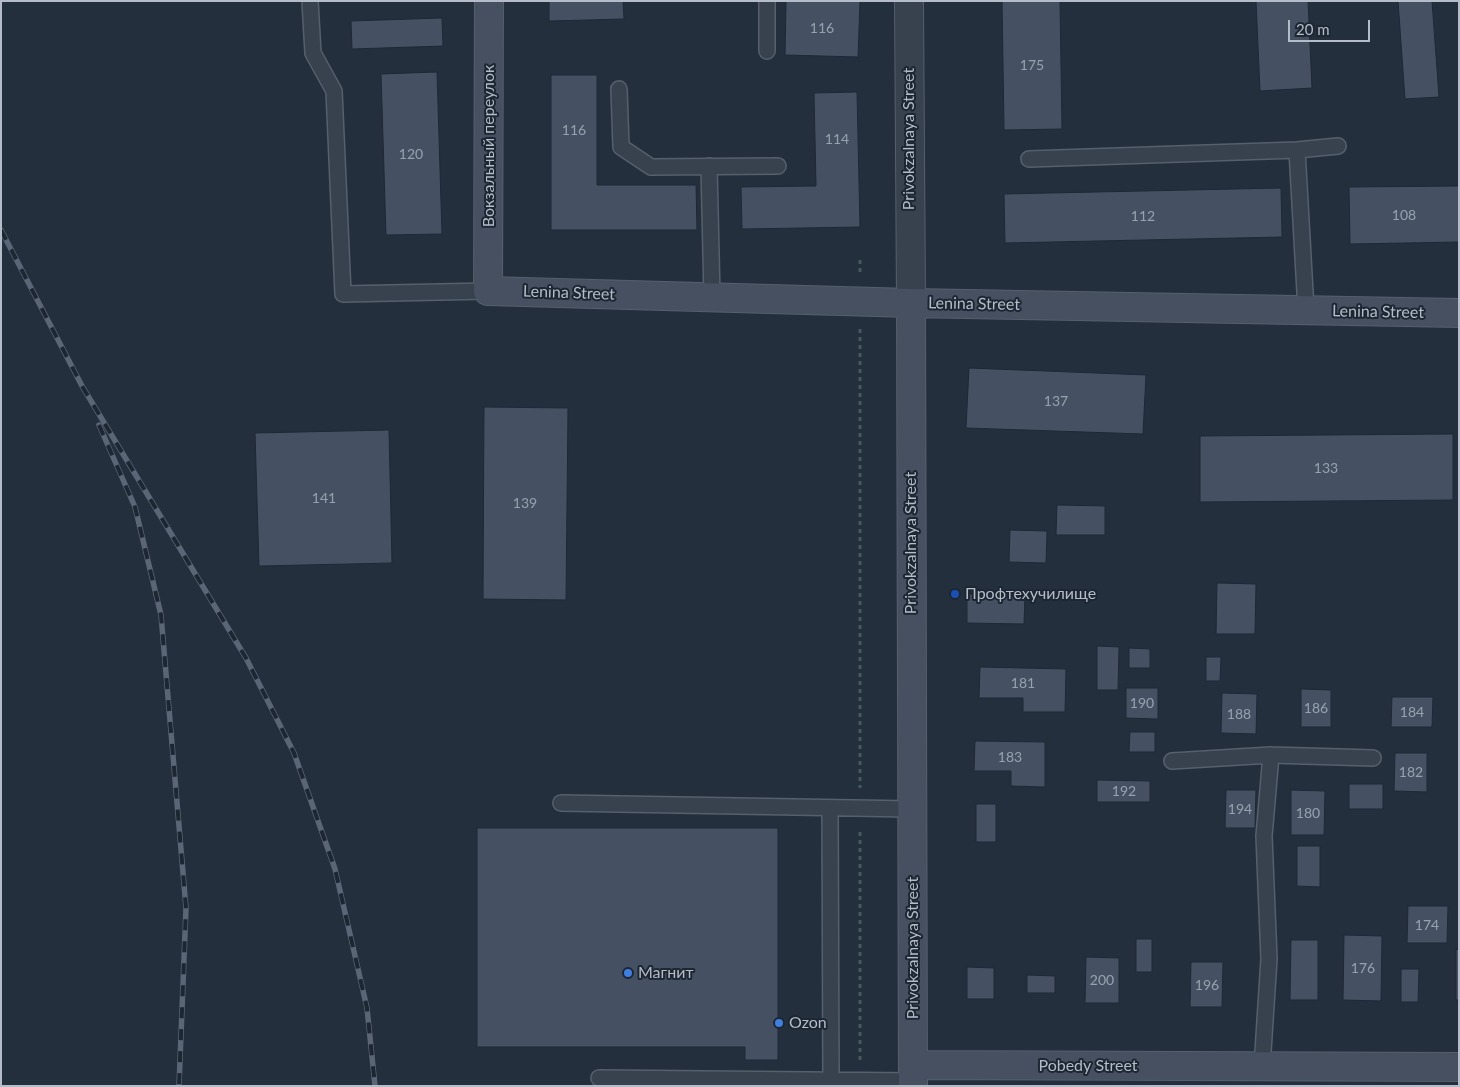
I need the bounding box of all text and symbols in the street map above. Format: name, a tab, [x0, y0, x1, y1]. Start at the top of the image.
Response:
scale bar	[1290, 10, 1372, 42]
house number: 116	[810, 20, 834, 36]
text: 20 m	[1296, 20, 1330, 38]
house number: 175	[1020, 57, 1044, 73]
street label: Вокзальный переулок	[479, 65, 499, 227]
street label: Privokzalnaya Street	[899, 68, 919, 210]
house number: 116	[562, 122, 586, 138]
house number: 114	[825, 131, 849, 147]
house number: 120	[399, 146, 423, 162]
house number: 108	[1392, 207, 1416, 223]
house number: 112	[1131, 208, 1155, 224]
street label: Lenina Street	[523, 282, 615, 304]
street label: Lenina Street	[928, 294, 1020, 314]
street label: Lenina Street	[1332, 302, 1424, 322]
house number: 137	[1044, 393, 1068, 409]
house number: 133	[1314, 460, 1338, 476]
street label: Privokzalnaya Street	[901, 472, 921, 614]
house number: 141	[312, 490, 336, 506]
house number: 139	[513, 495, 537, 511]
place label: Профтехучилище	[965, 584, 1096, 604]
marker: Профтехучилище	[949, 588, 961, 600]
house number: 181	[1011, 675, 1035, 691]
house number: 190	[1130, 695, 1154, 711]
house number: 186	[1304, 700, 1328, 716]
house number: 184	[1400, 704, 1424, 720]
house number: 188	[1227, 706, 1251, 722]
house number: 183	[998, 749, 1022, 765]
house number: 182	[1399, 764, 1423, 780]
house number: 192	[1112, 783, 1136, 799]
house number: 194	[1228, 801, 1252, 817]
house number: 180	[1296, 805, 1320, 821]
street label: Privokzalnaya Street	[903, 877, 923, 1019]
house number: 174	[1415, 917, 1439, 933]
house number: 176	[1351, 960, 1375, 976]
place label: Магнит	[638, 963, 693, 983]
marker: Магнит	[622, 967, 634, 979]
house number: 200	[1090, 972, 1114, 988]
house number: 196	[1195, 977, 1219, 993]
place label: Ozon	[789, 1013, 827, 1033]
marker: Ozon	[773, 1017, 785, 1029]
street label: Pobedy Street	[1038, 1056, 1138, 1076]

